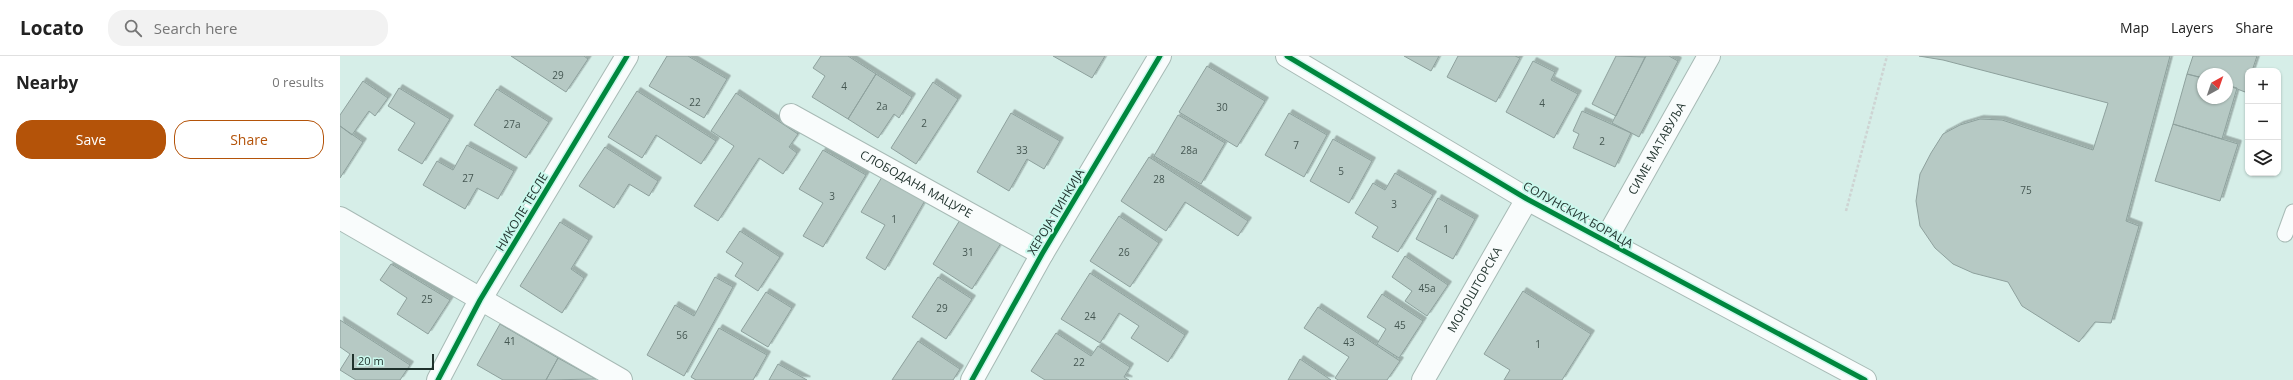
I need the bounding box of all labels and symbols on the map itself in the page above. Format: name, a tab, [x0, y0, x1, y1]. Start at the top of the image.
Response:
house number: 29	[552, 68, 564, 82]
north arrow	[2197, 68, 2233, 104]
house number: 4	[841, 79, 847, 93]
house number: 22	[689, 95, 701, 109]
house number: 4	[1539, 96, 1545, 110]
house number: 2a	[876, 99, 888, 113]
street label: СИМЕ МАТАВУЉА	[1624, 99, 1690, 198]
house number: 30	[1216, 100, 1228, 114]
house number: 2	[921, 116, 927, 130]
house number: 27a	[504, 117, 521, 131]
house number: 2	[1599, 134, 1605, 148]
house number: 7	[1293, 138, 1299, 152]
house number: 33	[1016, 143, 1028, 157]
house number: 28a	[1181, 143, 1198, 157]
street label: СЛОБОДАНА МАЦУРЕ	[857, 146, 976, 222]
house number: 5	[1338, 164, 1344, 178]
street label: ХЕРОЈА ПИНКИЈА	[1023, 165, 1088, 258]
street label: НИКОЛЕ ТЕСЛЕ	[491, 169, 552, 254]
house number: 27	[462, 171, 474, 185]
house number: 28	[1153, 172, 1165, 186]
street label: СОЛУНСКИХ БОРАЦА	[1520, 177, 1637, 252]
house number: 75	[2020, 183, 2032, 197]
house number: 3	[829, 189, 835, 203]
house number: 3	[1391, 197, 1397, 211]
house number: 1	[891, 212, 897, 226]
house number: 1	[1443, 222, 1449, 236]
street label: МОНОШТОРСКА	[1443, 243, 1506, 336]
house number: 31	[962, 245, 974, 259]
house number: 26	[1118, 245, 1130, 259]
house number: 45a	[1419, 281, 1436, 295]
house number: 25	[421, 292, 433, 306]
house number: 29	[936, 301, 948, 315]
house number: 24	[1084, 309, 1096, 323]
house number: 45	[1394, 318, 1406, 332]
house number: 56	[676, 328, 688, 342]
house number: 41	[504, 334, 516, 348]
house number: 43	[1343, 335, 1355, 349]
house number: 1	[1535, 337, 1541, 351]
scale bar	[352, 352, 434, 371]
house number: 22	[1073, 355, 1085, 369]

